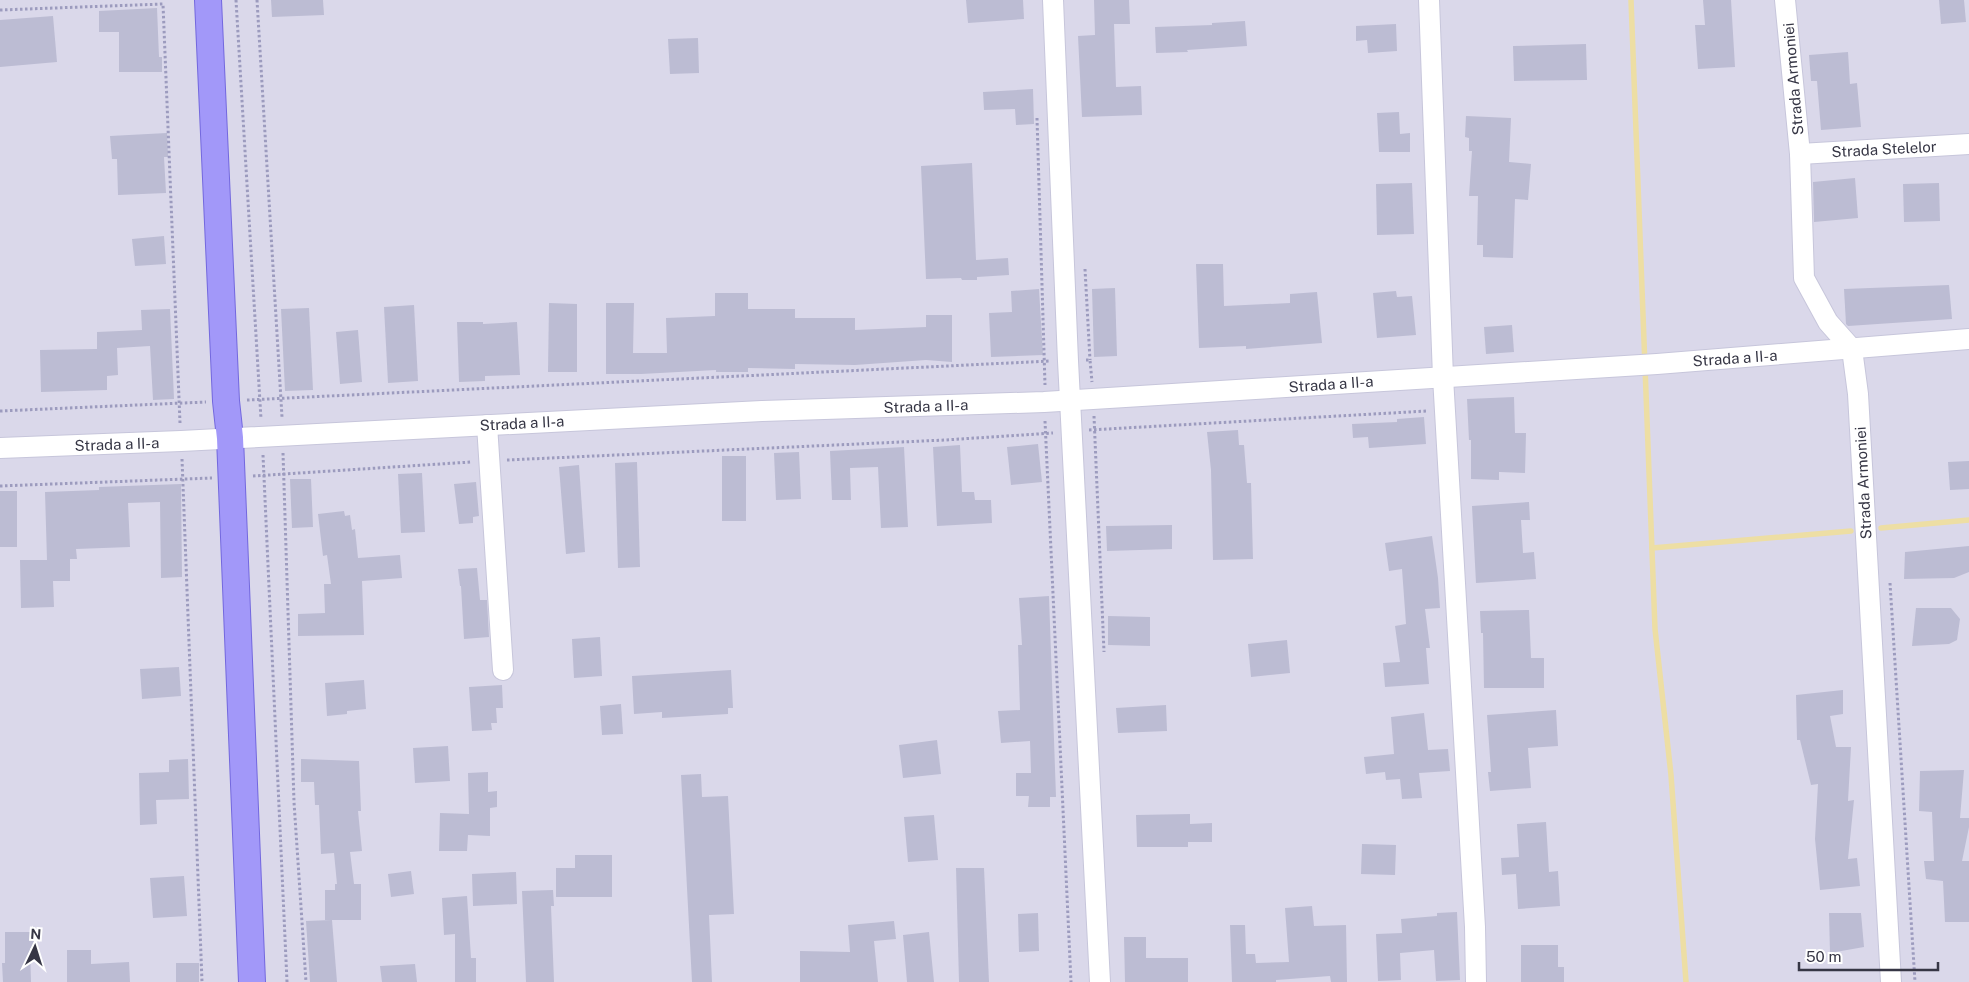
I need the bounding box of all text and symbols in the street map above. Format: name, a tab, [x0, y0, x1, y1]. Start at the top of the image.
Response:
street label: Strada Armoniei	[1780, 22, 1806, 136]
street label: Strada Stelelor	[1831, 138, 1937, 160]
street label: Strada a II-a	[1692, 347, 1778, 369]
street label: Strada a II-a	[1288, 373, 1374, 395]
street label: Strada a II-a	[883, 396, 969, 416]
street label: Strada a II-a	[479, 412, 565, 434]
street label: Strada Armoniei	[1852, 426, 1874, 540]
street label: Strada a II-a	[74, 434, 160, 454]
north arrow	[10, 922, 60, 972]
text: N	[30, 926, 42, 942]
scale bar	[1799, 940, 1938, 972]
text: 50 m	[1806, 948, 1841, 965]

